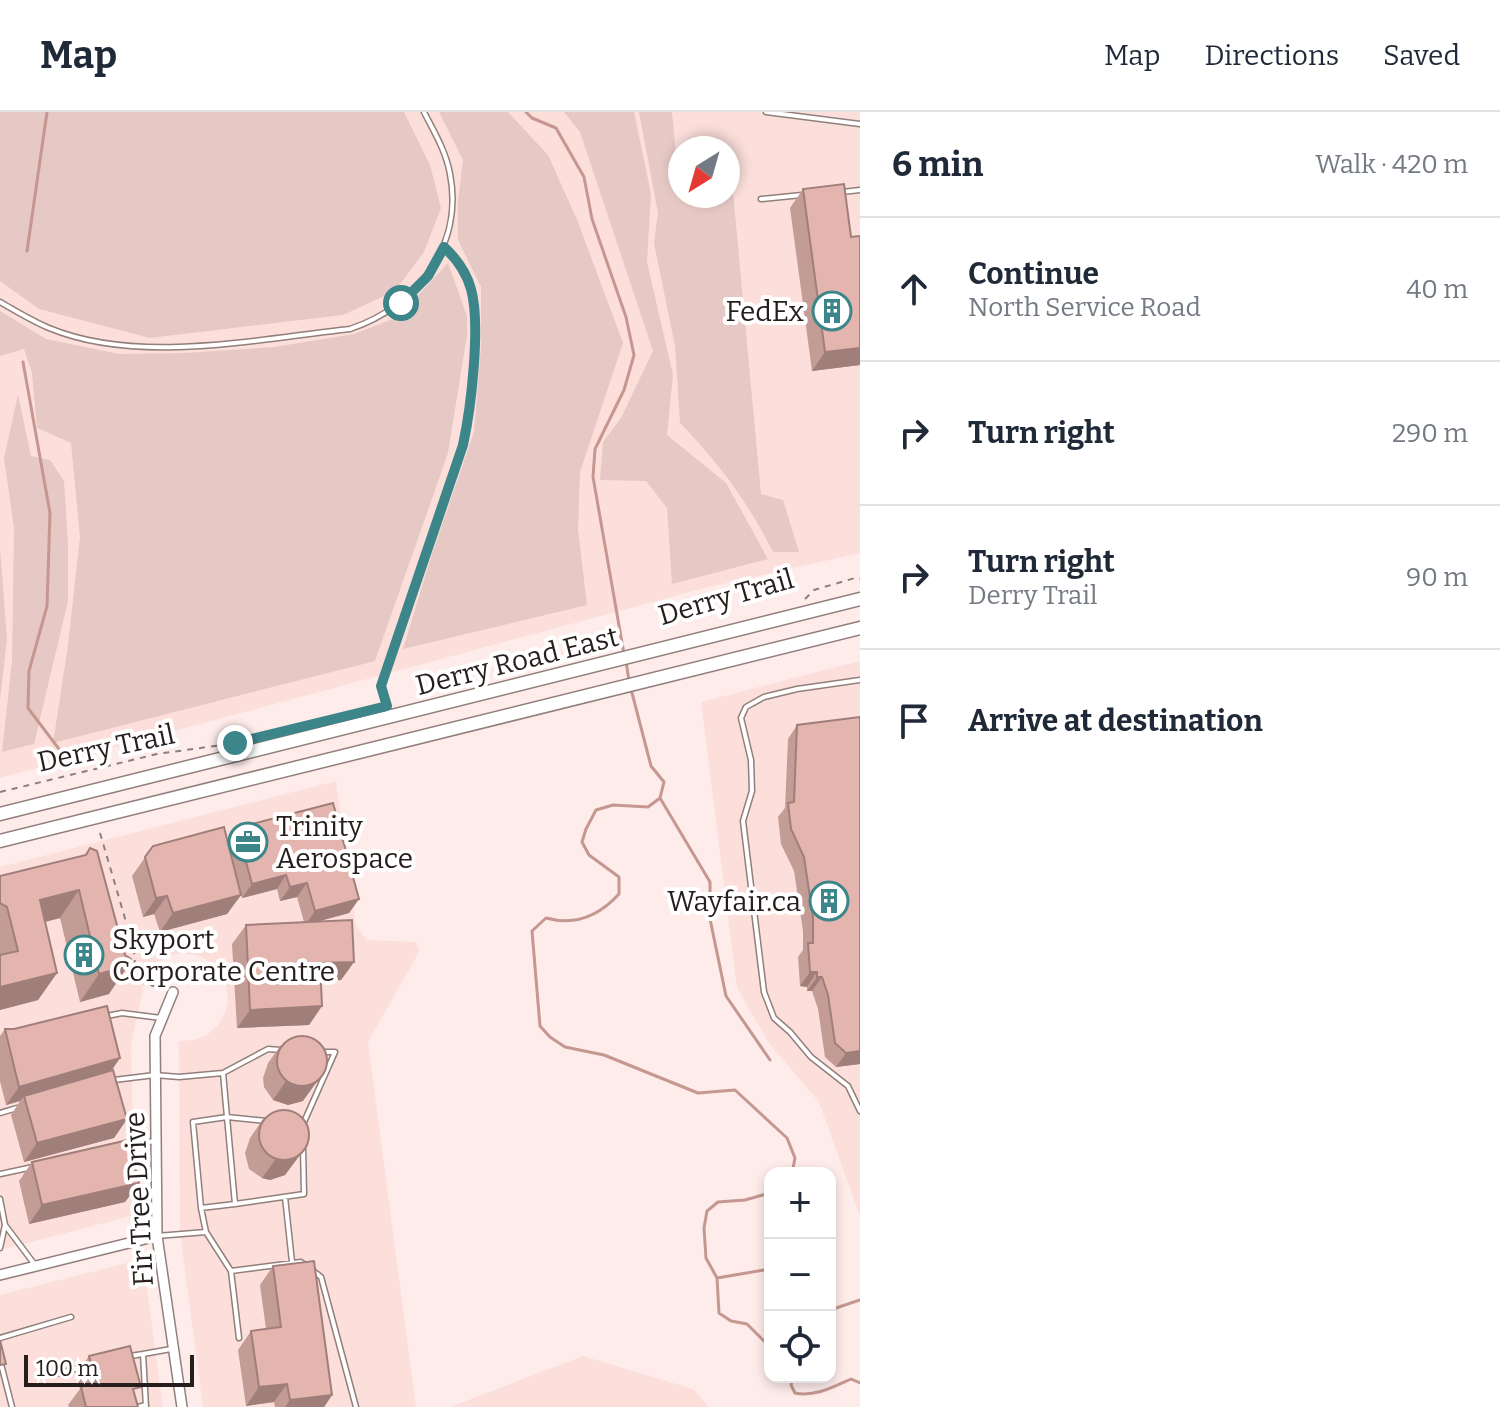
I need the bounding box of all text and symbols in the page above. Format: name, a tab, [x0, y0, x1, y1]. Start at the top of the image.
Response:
text: Map	[40, 32, 117, 78]
text: Map	[1104, 39, 1160, 72]
text: Directions	[1204, 39, 1339, 72]
text: Saved	[1383, 39, 1460, 72]
north arrow	[668, 136, 740, 208]
text: 6 min	[892, 144, 983, 185]
text: Walk · 420 m	[1315, 149, 1468, 180]
text: Continue	[968, 256, 1099, 292]
icon: ahead	[892, 267, 936, 311]
text: 40 m	[1406, 274, 1468, 305]
route start	[383, 285, 419, 321]
building icon: FedEx	[811, 290, 853, 332]
text: North Service Road	[968, 292, 1201, 323]
place label: FedEx	[725, 295, 804, 328]
icon: right	[892, 411, 936, 455]
text: Turn right	[968, 415, 1115, 451]
text: 290 m	[1392, 418, 1468, 449]
text: Turn right	[968, 544, 1115, 580]
icon: right	[892, 555, 936, 599]
street label: Derry Trail	[654, 562, 798, 632]
text: 90 m	[1406, 562, 1468, 593]
text: Derry Trail	[968, 580, 1097, 611]
street label: Derry Road East	[412, 620, 622, 702]
icon: arrive	[892, 699, 936, 743]
text: Arrive at destination	[968, 703, 1263, 739]
street label: Derry Trail	[34, 717, 178, 779]
route end	[217, 725, 253, 761]
place label: Trinity Aerospace	[276, 810, 413, 875]
office icon: Trinity Aerospace	[227, 821, 269, 863]
building icon: Wayfair.ca	[808, 880, 850, 922]
place label: Wayfair.ca	[667, 885, 801, 918]
place label: Skyport Corporate Centre	[112, 923, 335, 988]
building icon: Skyport Corporate Centre	[63, 934, 105, 976]
street label: Fir Tree Drive	[118, 1111, 160, 1287]
map controls	[764, 1167, 836, 1383]
button: +	[764, 1167, 836, 1239]
button: −	[764, 1239, 836, 1311]
button: locate	[764, 1311, 836, 1383]
scale bar	[24, 1351, 194, 1387]
text: 100 m	[36, 1355, 99, 1382]

